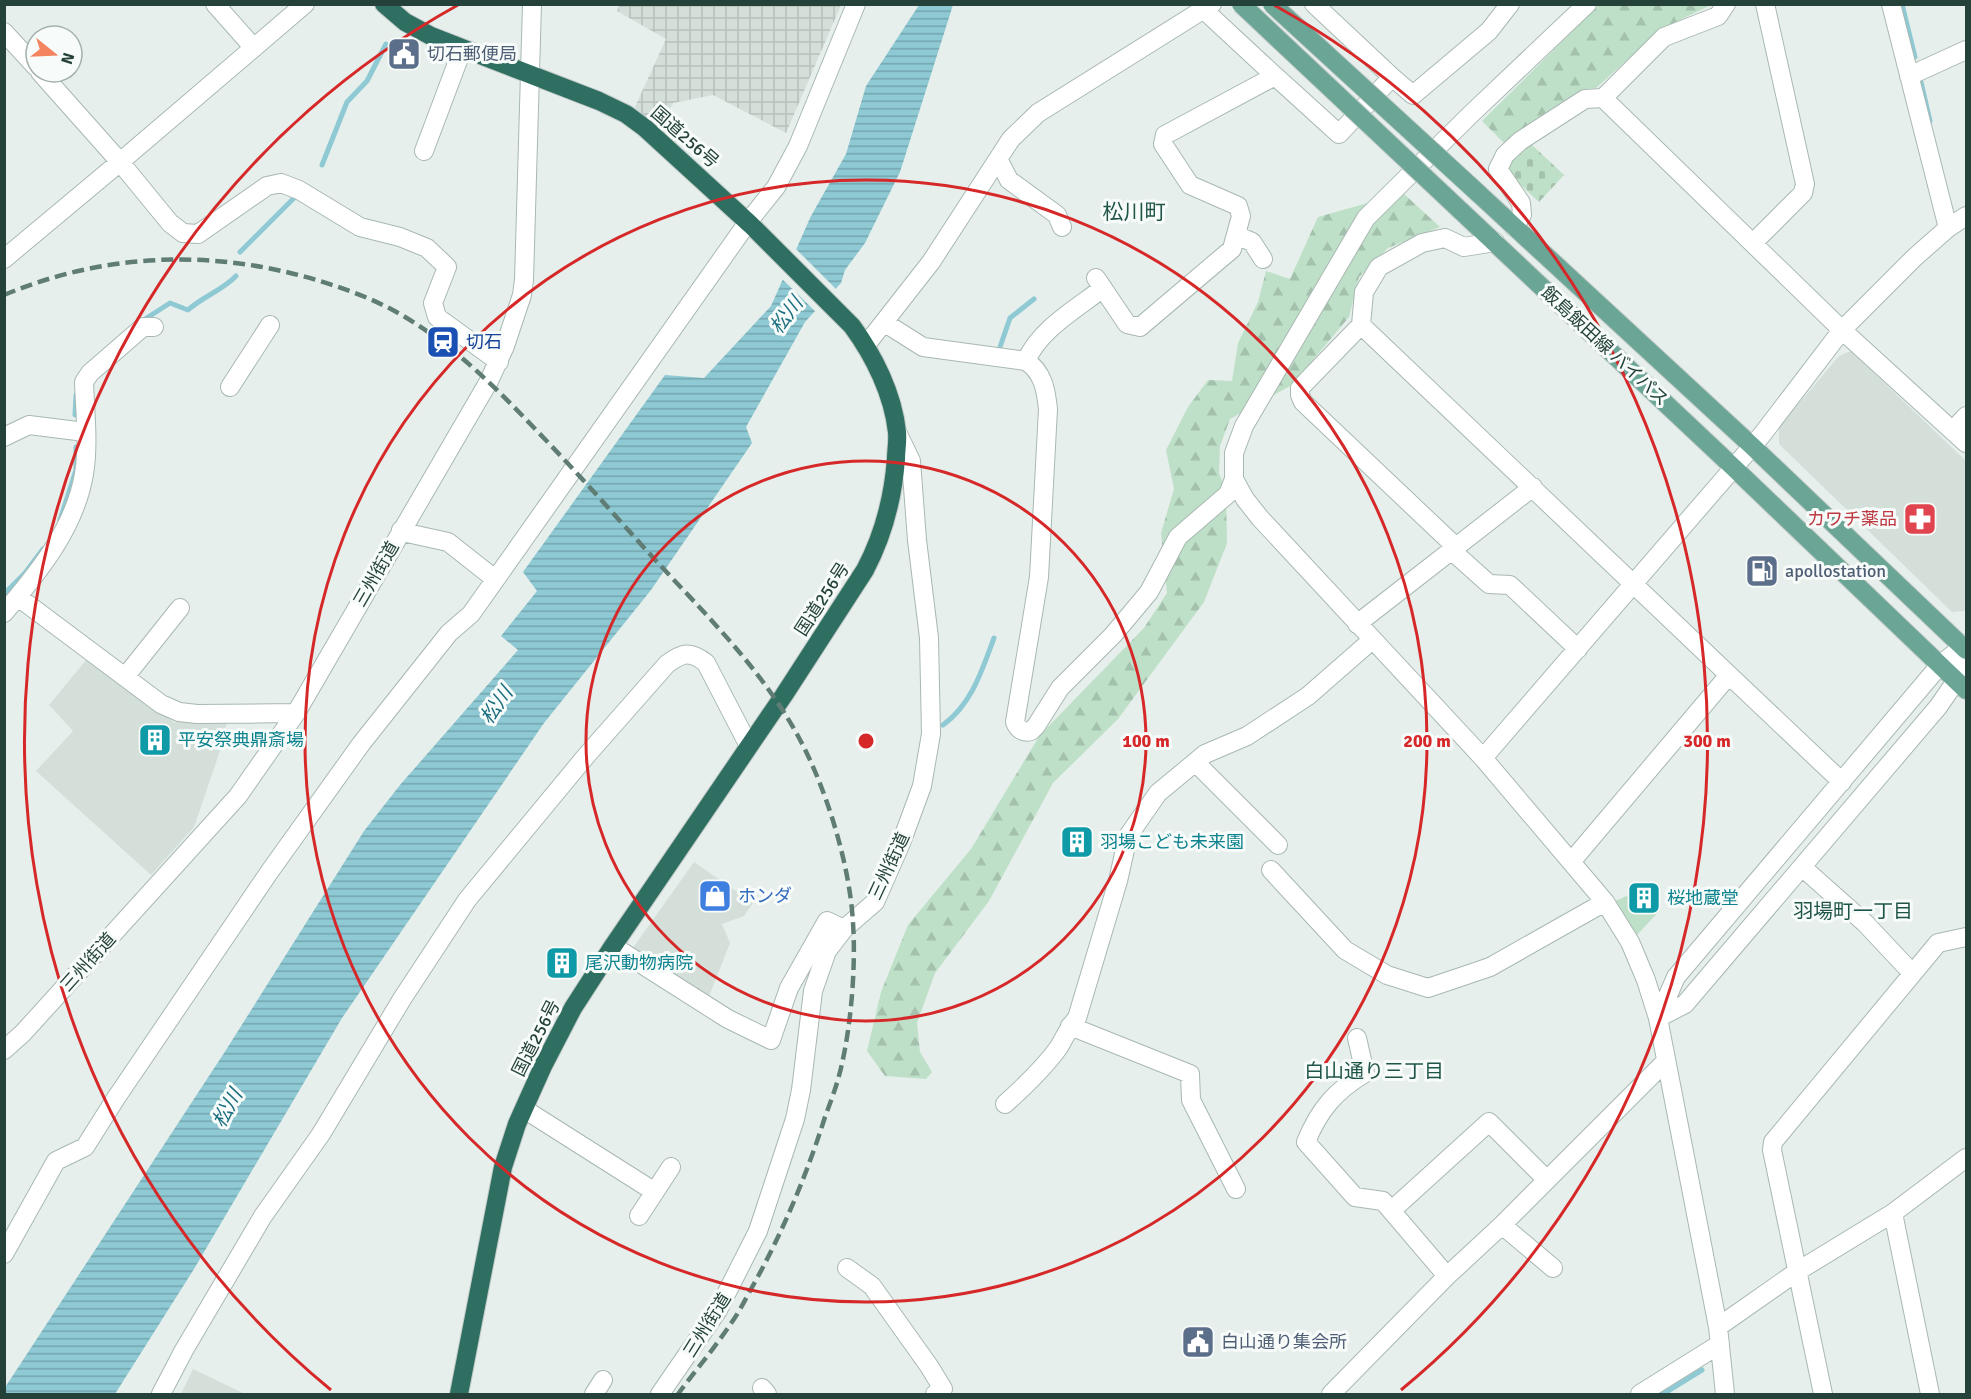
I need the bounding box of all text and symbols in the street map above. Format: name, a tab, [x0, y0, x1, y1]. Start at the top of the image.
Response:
north arrow	[24, 24, 84, 84]
public building icon: 切石郵便局	[386, 36, 422, 72]
place label: 切石郵便局	[427, 43, 517, 65]
text: N	[56, 50, 79, 67]
street label: 国道256号	[646, 101, 724, 173]
district label: 松川町	[1103, 199, 1166, 225]
street label: 飯島飯田線 バイパス	[1537, 281, 1673, 411]
water label: 松川	[764, 290, 810, 339]
station icon: 切石	[425, 324, 461, 360]
place label: 切石	[466, 331, 502, 353]
pharmacy icon: カワチ薬品	[1902, 501, 1938, 537]
place label: カワチ薬品	[1807, 508, 1897, 530]
street label: 三州街道	[348, 537, 404, 611]
fuel station icon: apollostation	[1744, 553, 1780, 589]
street label: 国道256号	[790, 558, 854, 640]
place label: apollostation	[1785, 560, 1886, 582]
water label: 松川	[475, 680, 519, 729]
building icon: 平安祭典鼎斎場	[137, 722, 173, 758]
place label: 平安祭典鼎斎場	[178, 729, 304, 751]
text: 100 m	[1122, 730, 1170, 752]
text: 200 m	[1403, 730, 1451, 752]
text: 300 m	[1683, 730, 1731, 752]
centre of rings	[856, 731, 876, 751]
building icon: 羽場こども未来園	[1059, 824, 1095, 860]
street label: 三州街道	[864, 829, 914, 903]
place label: 羽場こども未来園	[1100, 831, 1244, 853]
shop icon: ホンダ	[697, 878, 733, 914]
building icon: 桜地蔵堂	[1626, 880, 1662, 916]
place label: ホンダ	[738, 885, 792, 907]
place label: 桜地蔵堂	[1667, 887, 1739, 909]
district label: 羽場町一丁目	[1793, 899, 1913, 924]
street label: 三州街道	[56, 928, 120, 996]
building icon: 尾沢動物病院	[544, 945, 580, 981]
place label: 尾沢動物病院	[585, 952, 693, 974]
street label: 国道256号	[507, 996, 565, 1080]
district label: 白山通り三丁目	[1304, 1059, 1444, 1084]
water label: 松川	[207, 1083, 249, 1132]
street label: 三州街道	[679, 1289, 735, 1361]
public building icon: 白山通り集会所	[1180, 1324, 1216, 1360]
place label: 白山通り集会所	[1221, 1331, 1347, 1353]

